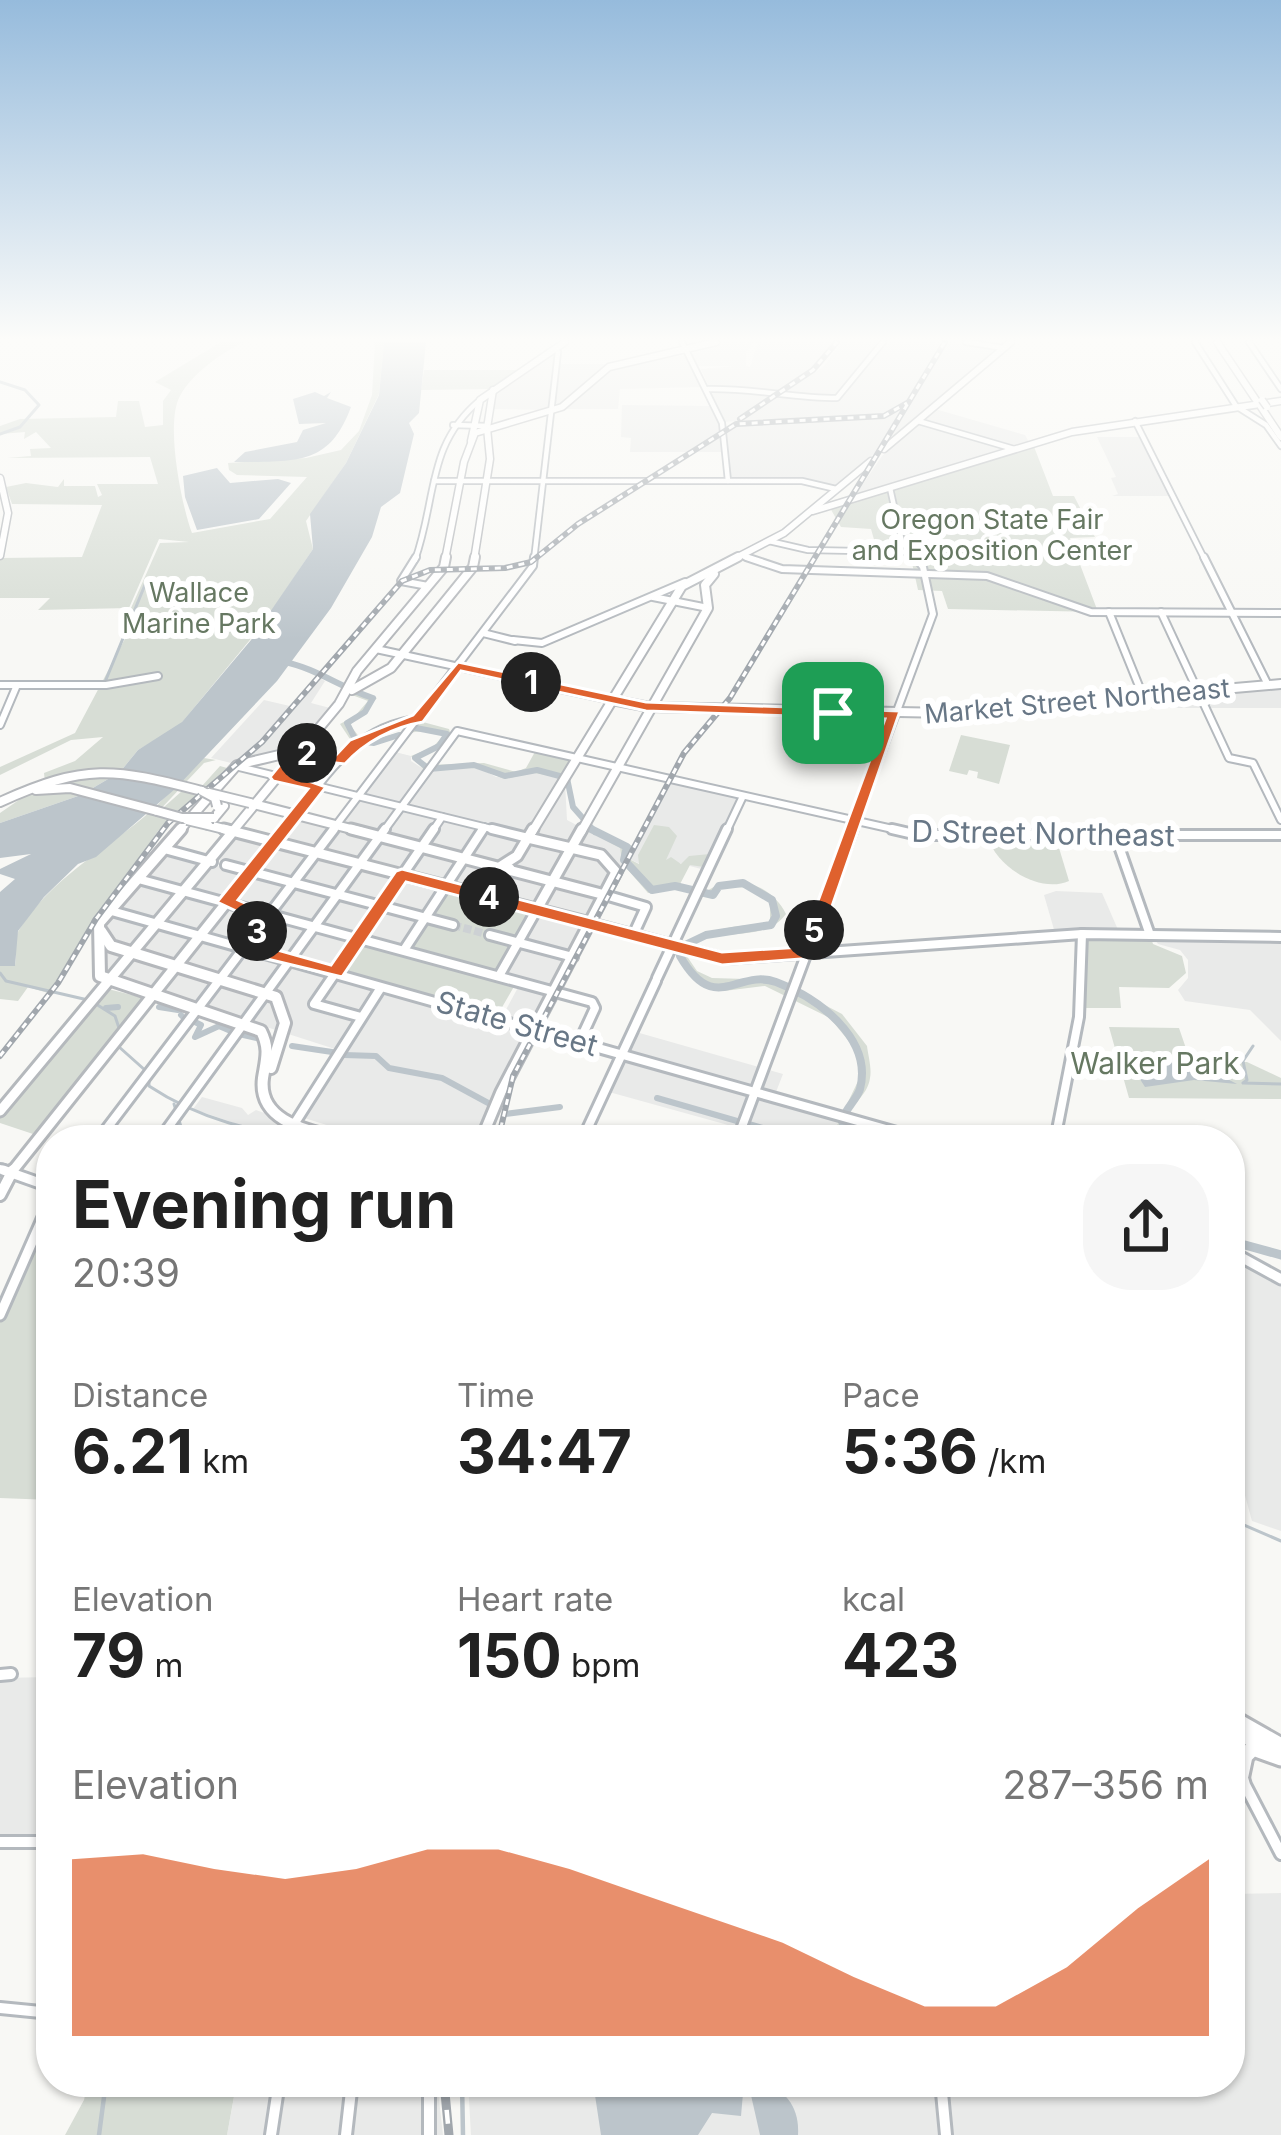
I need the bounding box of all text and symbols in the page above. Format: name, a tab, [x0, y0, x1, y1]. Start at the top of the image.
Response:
park label: Oregon State Fair and Exposition Center	[852, 503, 1132, 567]
park label: Wallace Marine Park	[122, 576, 276, 640]
pin: 1	[501, 652, 561, 712]
text: 1	[524, 662, 538, 702]
pin	[782, 662, 884, 764]
street label: Market Street Northeast	[923, 671, 1231, 731]
icon: arrive	[800, 680, 866, 746]
pin: 2	[277, 723, 337, 783]
text: 2	[297, 733, 317, 773]
street label: D Street Northeast	[911, 813, 1175, 853]
pin: 4	[459, 867, 519, 927]
text: 4	[478, 877, 500, 917]
pin: 5	[784, 900, 844, 960]
pin: 3	[227, 901, 287, 961]
text: 5	[803, 910, 825, 950]
text: 3	[246, 911, 268, 951]
street label: State Street	[432, 983, 602, 1063]
park label: Walker Park	[1070, 1045, 1240, 1081]
text: Evening run	[72, 1164, 456, 1244]
button: share	[1083, 1164, 1209, 1290]
text: 20:39	[72, 1249, 180, 1296]
text: Distance	[72, 1375, 208, 1415]
text: Time	[457, 1375, 534, 1415]
text: Pace	[842, 1375, 920, 1415]
text: 6.21	[72, 1415, 193, 1487]
text: 34:47	[457, 1415, 632, 1487]
text: 5:36	[842, 1415, 978, 1487]
text: km	[193, 1441, 249, 1481]
text: /km	[978, 1441, 1046, 1481]
text: Elevation	[72, 1579, 213, 1619]
text: Heart rate	[457, 1579, 613, 1619]
text: kcal	[842, 1579, 905, 1619]
text: 79	[72, 1619, 145, 1691]
text: 150	[457, 1619, 562, 1691]
text: 423	[842, 1619, 959, 1691]
text: m	[145, 1645, 183, 1685]
text: bpm	[562, 1645, 640, 1685]
text: Elevation	[72, 1761, 239, 1808]
text: 287–356 m	[1002, 1761, 1209, 1808]

